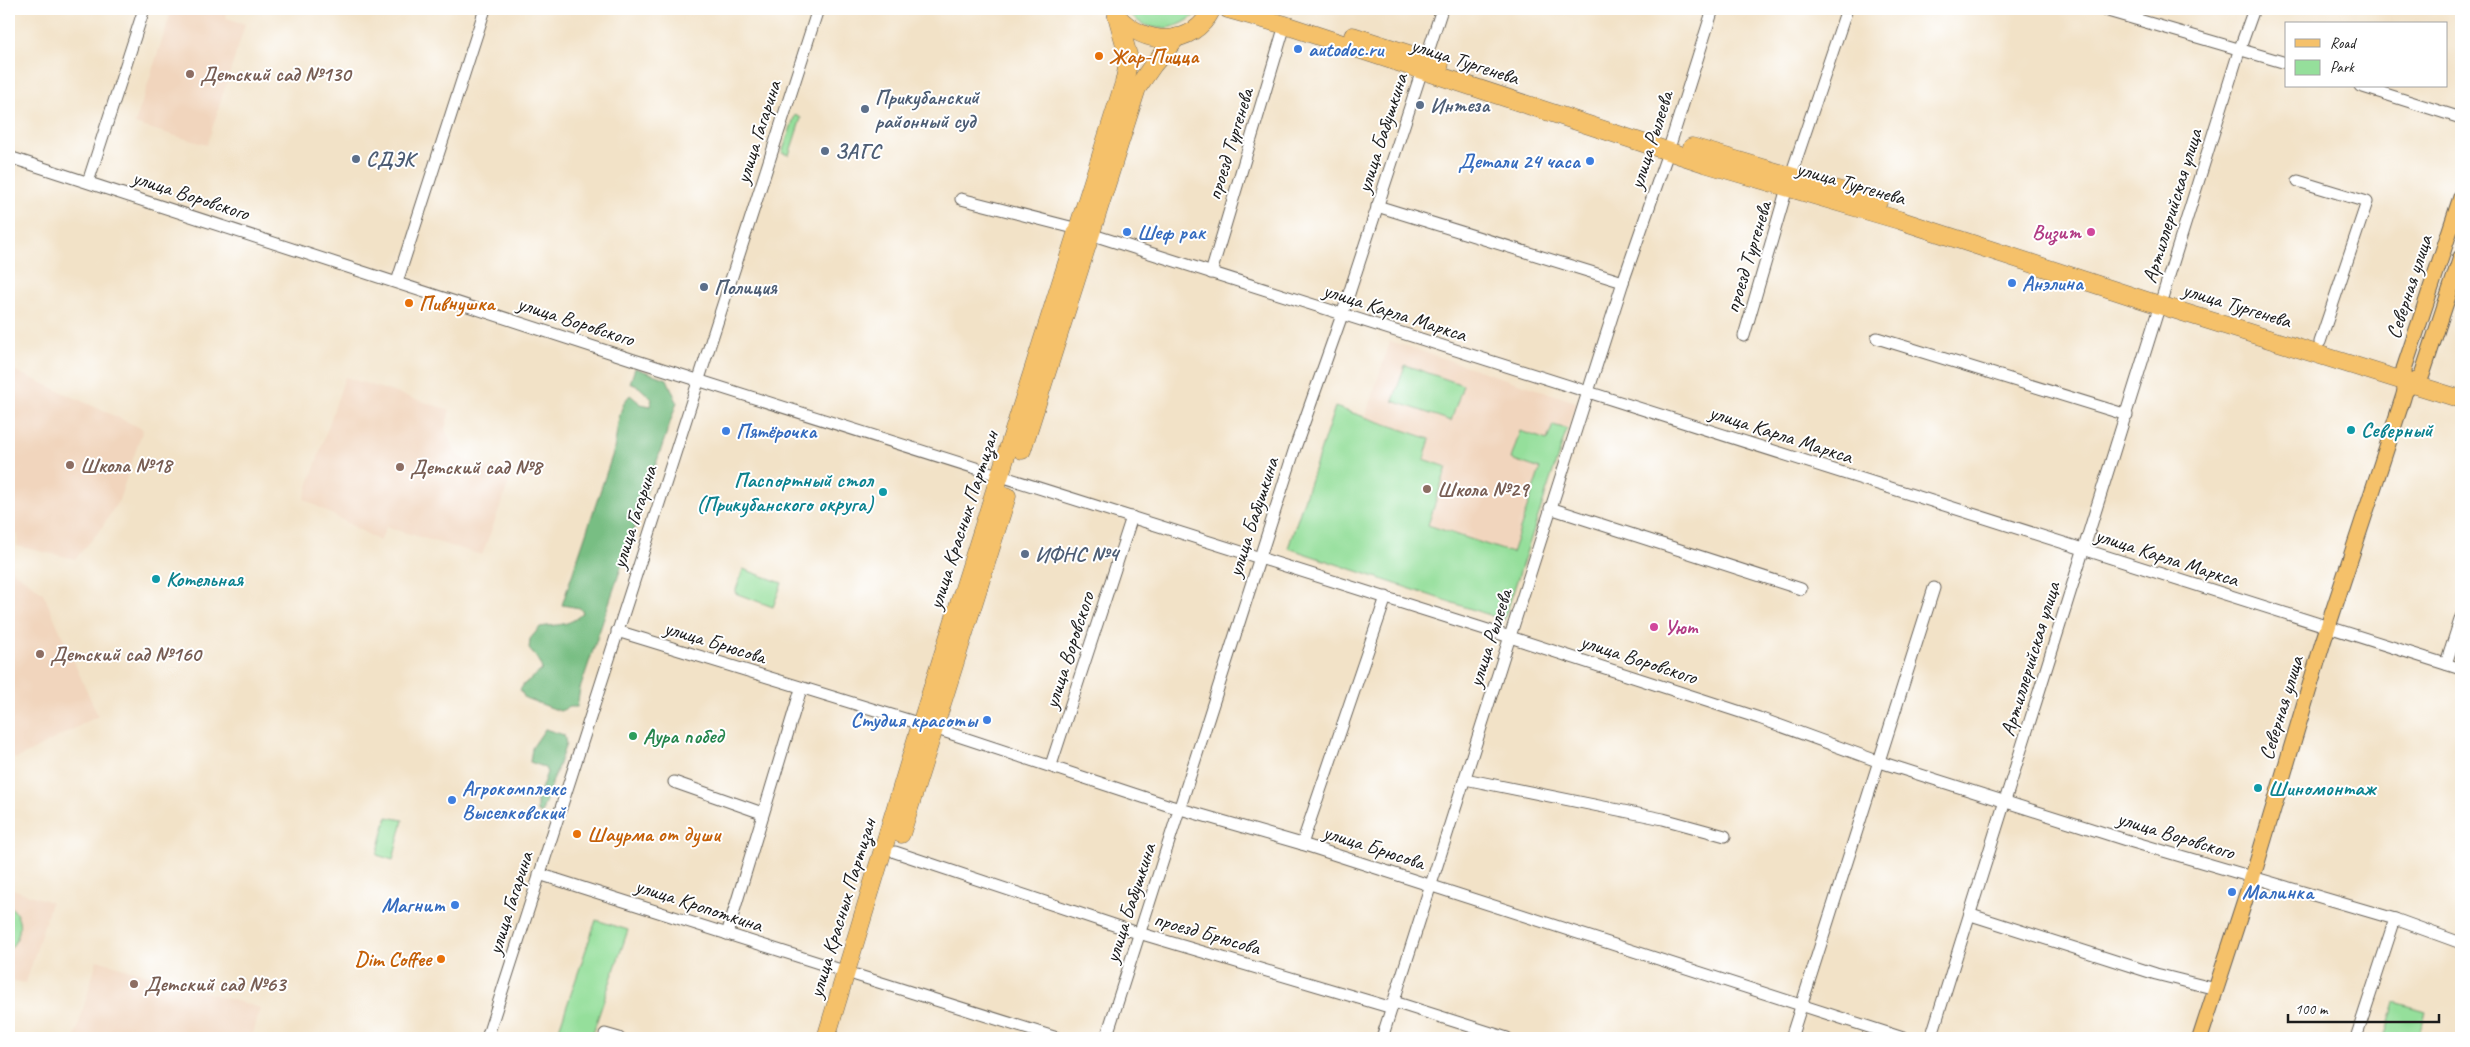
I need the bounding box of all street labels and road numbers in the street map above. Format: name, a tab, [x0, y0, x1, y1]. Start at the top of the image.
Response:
street label: улица Тургенева	[1406, 31, 1524, 91]
street label: улица Бабушкина	[1350, 68, 1414, 198]
street label: улица Гагарина	[729, 76, 787, 188]
street label: проезд Тургенева	[1201, 83, 1260, 203]
street label: улица Рылеева	[1622, 86, 1680, 194]
street label: Артиллерийская улица	[2136, 124, 2208, 286]
street label: улица Тургенева	[1792, 155, 1910, 211]
street label: улица Воровского	[128, 163, 254, 227]
street label: проезд Тургенева	[1719, 196, 1778, 316]
street label: Северная улица	[2380, 230, 2439, 342]
street label: улица Карла Маркса	[1318, 276, 1472, 348]
street label: улица Тургенева	[2178, 276, 2296, 334]
street label: улица Воровского	[513, 289, 639, 353]
street label: улица Карла Маркса	[1704, 398, 1858, 470]
street label: улица Красных Партизан	[921, 426, 1006, 615]
street label: улица Бабушкина	[1221, 452, 1285, 582]
street label: улица Гагарина	[605, 461, 663, 573]
street label: улица Карла Маркса	[2090, 521, 2244, 593]
street label: Артиллерийская улица	[1994, 577, 2066, 739]
street label: улица Рылеева	[1461, 584, 1519, 692]
street label: улица Воровского	[1037, 587, 1101, 713]
street label: улица Брюсова	[659, 614, 771, 670]
street label: улица Воровского	[1576, 627, 1702, 691]
street label: Северная улица	[2253, 651, 2310, 763]
street label: улица Воровского	[2112, 804, 2239, 866]
street label: улица Красных Партизан	[802, 814, 883, 1003]
street label: улица Брюсова	[1318, 818, 1430, 876]
street label: улица Бабушкина	[1098, 838, 1162, 968]
street label: улица Гагарина	[481, 847, 539, 959]
street label: улица Кропоткина	[630, 872, 768, 938]
street label: проезд Брюсова	[1151, 905, 1265, 961]

